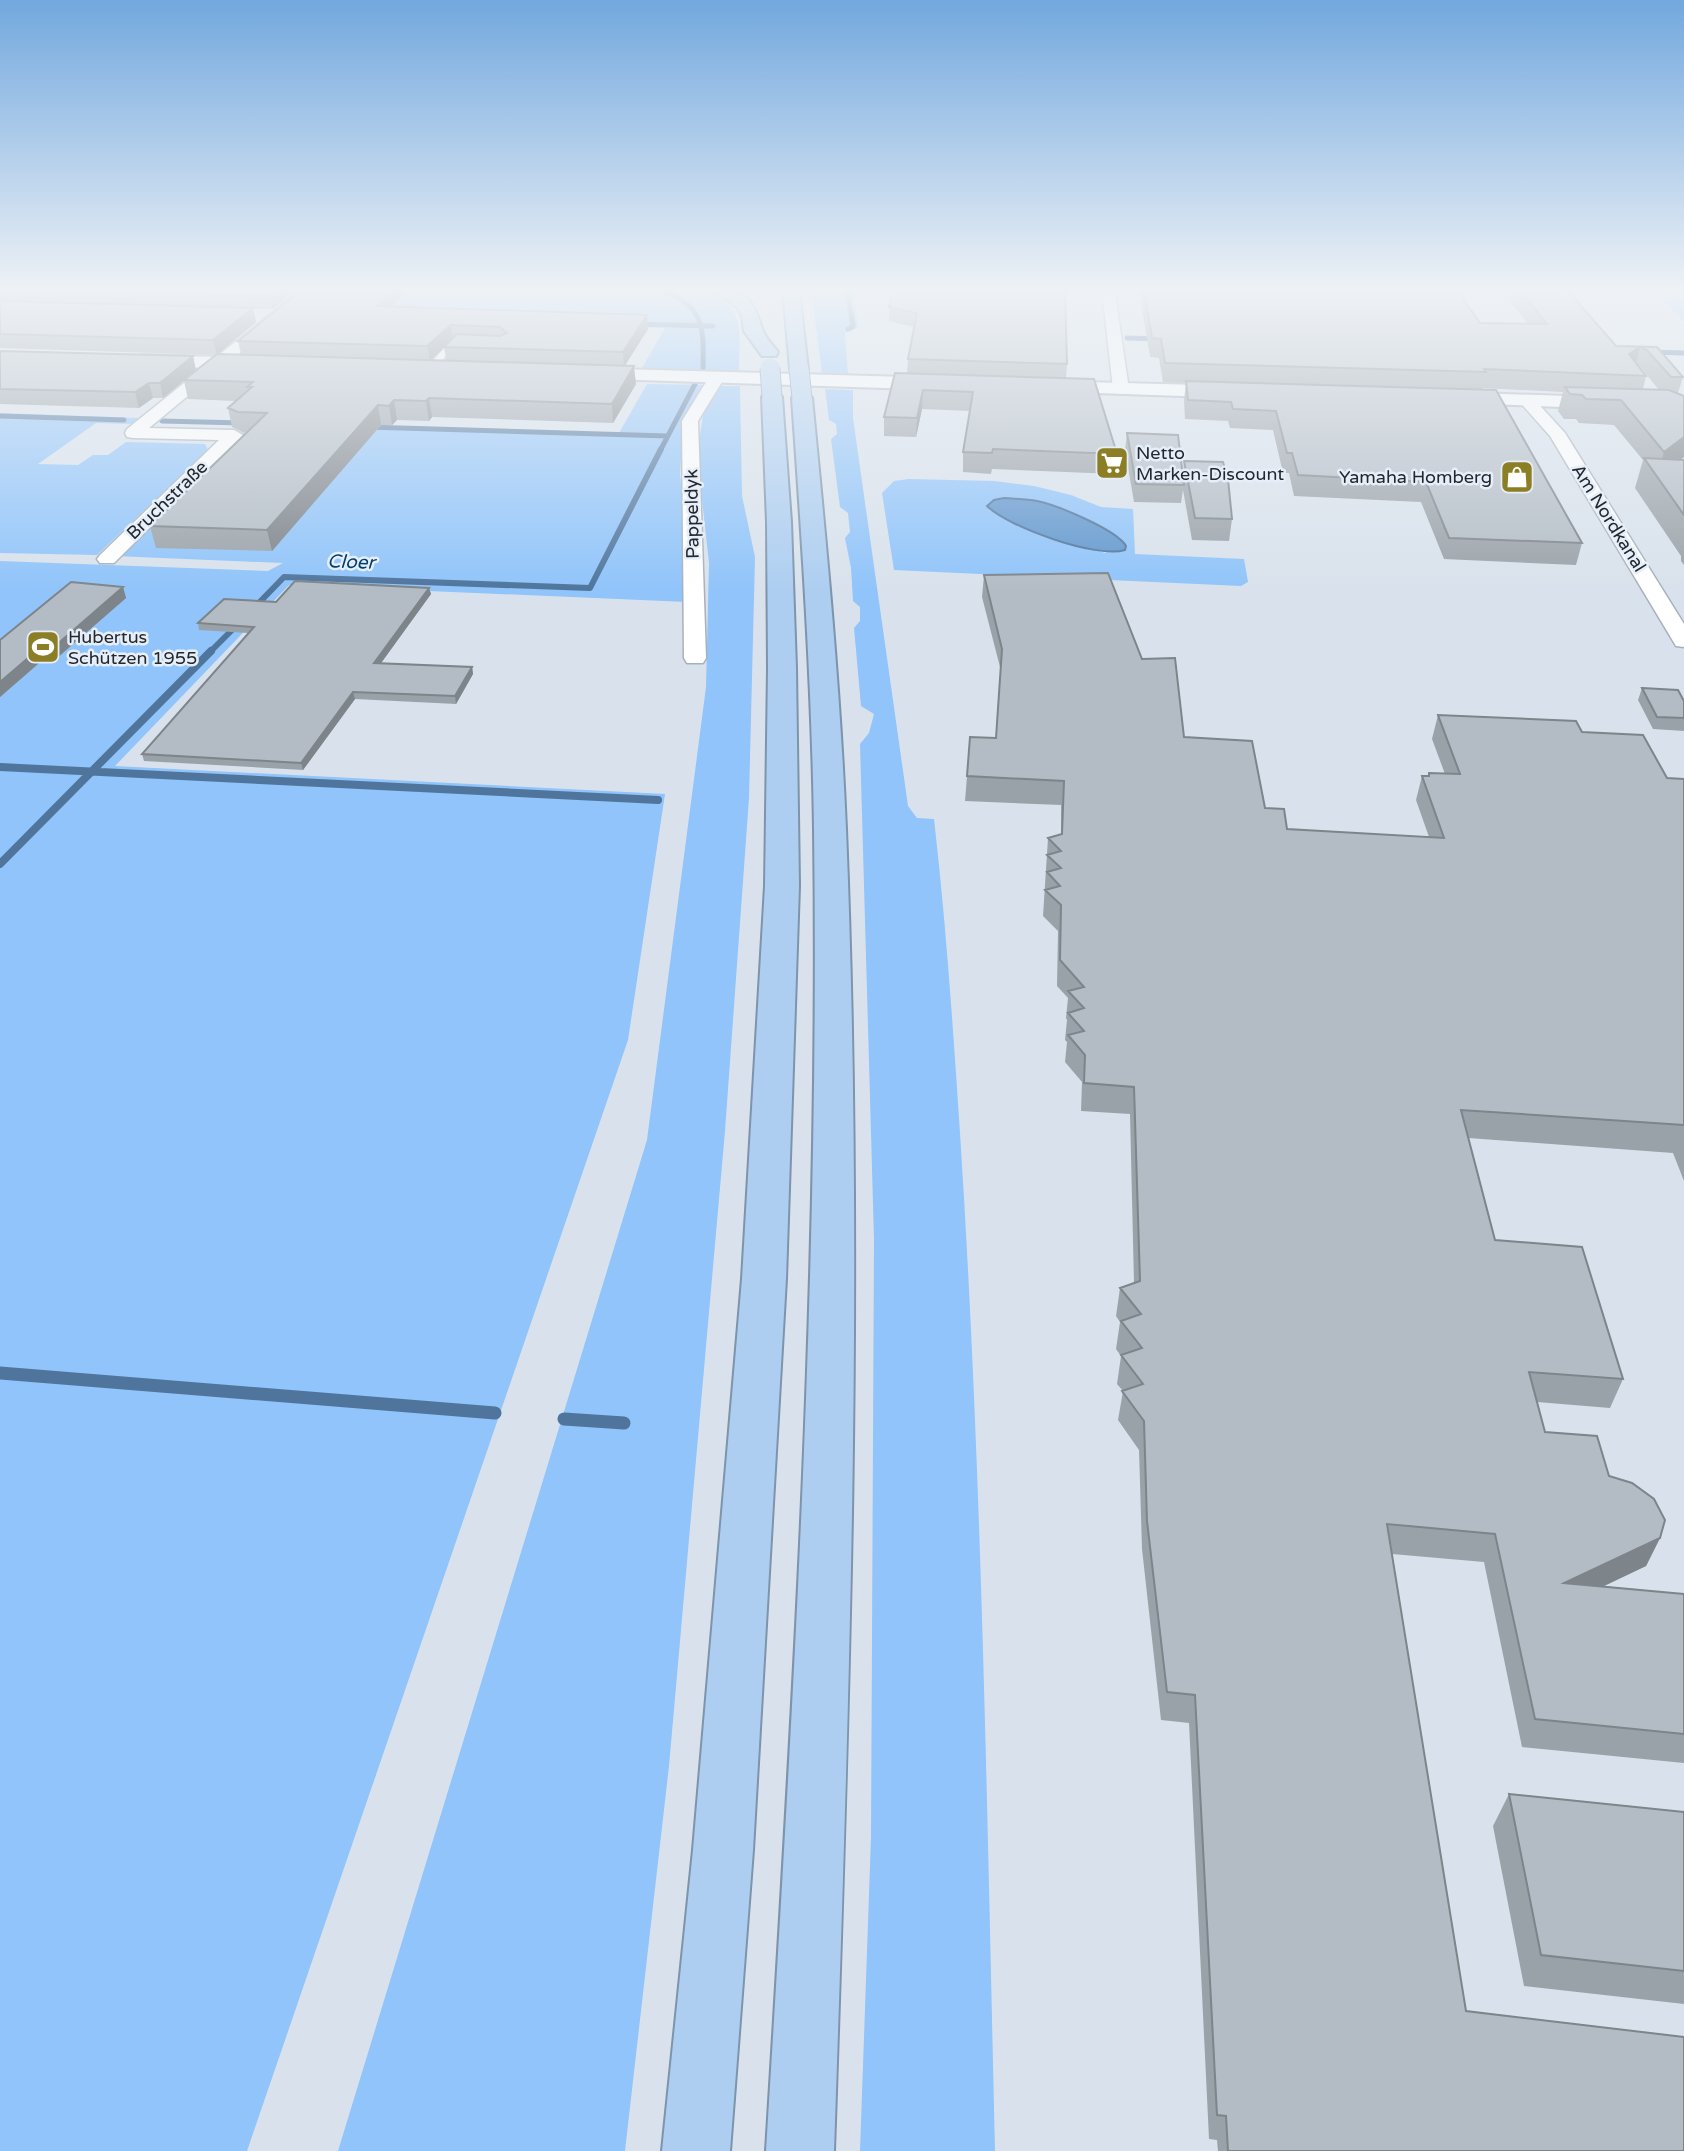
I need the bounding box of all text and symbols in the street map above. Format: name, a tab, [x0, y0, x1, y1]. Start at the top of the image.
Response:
place label: Netto Marken-Discount	[1136, 442, 1284, 485]
supermarket icon: Netto Marken-Discount	[1093, 444, 1131, 482]
street label: Bruchstraße	[122, 456, 212, 544]
shop icon: Yamaha Homberg	[1498, 458, 1536, 496]
street label: Am Nordkanal	[1567, 460, 1651, 576]
place label: Yamaha Homberg	[1339, 466, 1492, 488]
street label: Pappeldyk	[680, 469, 704, 559]
water label: Cloer	[327, 550, 378, 574]
place label: Hubertus Schützen 1955	[68, 626, 197, 669]
sports icon: Hubertus Schützen 1955	[24, 628, 62, 666]

